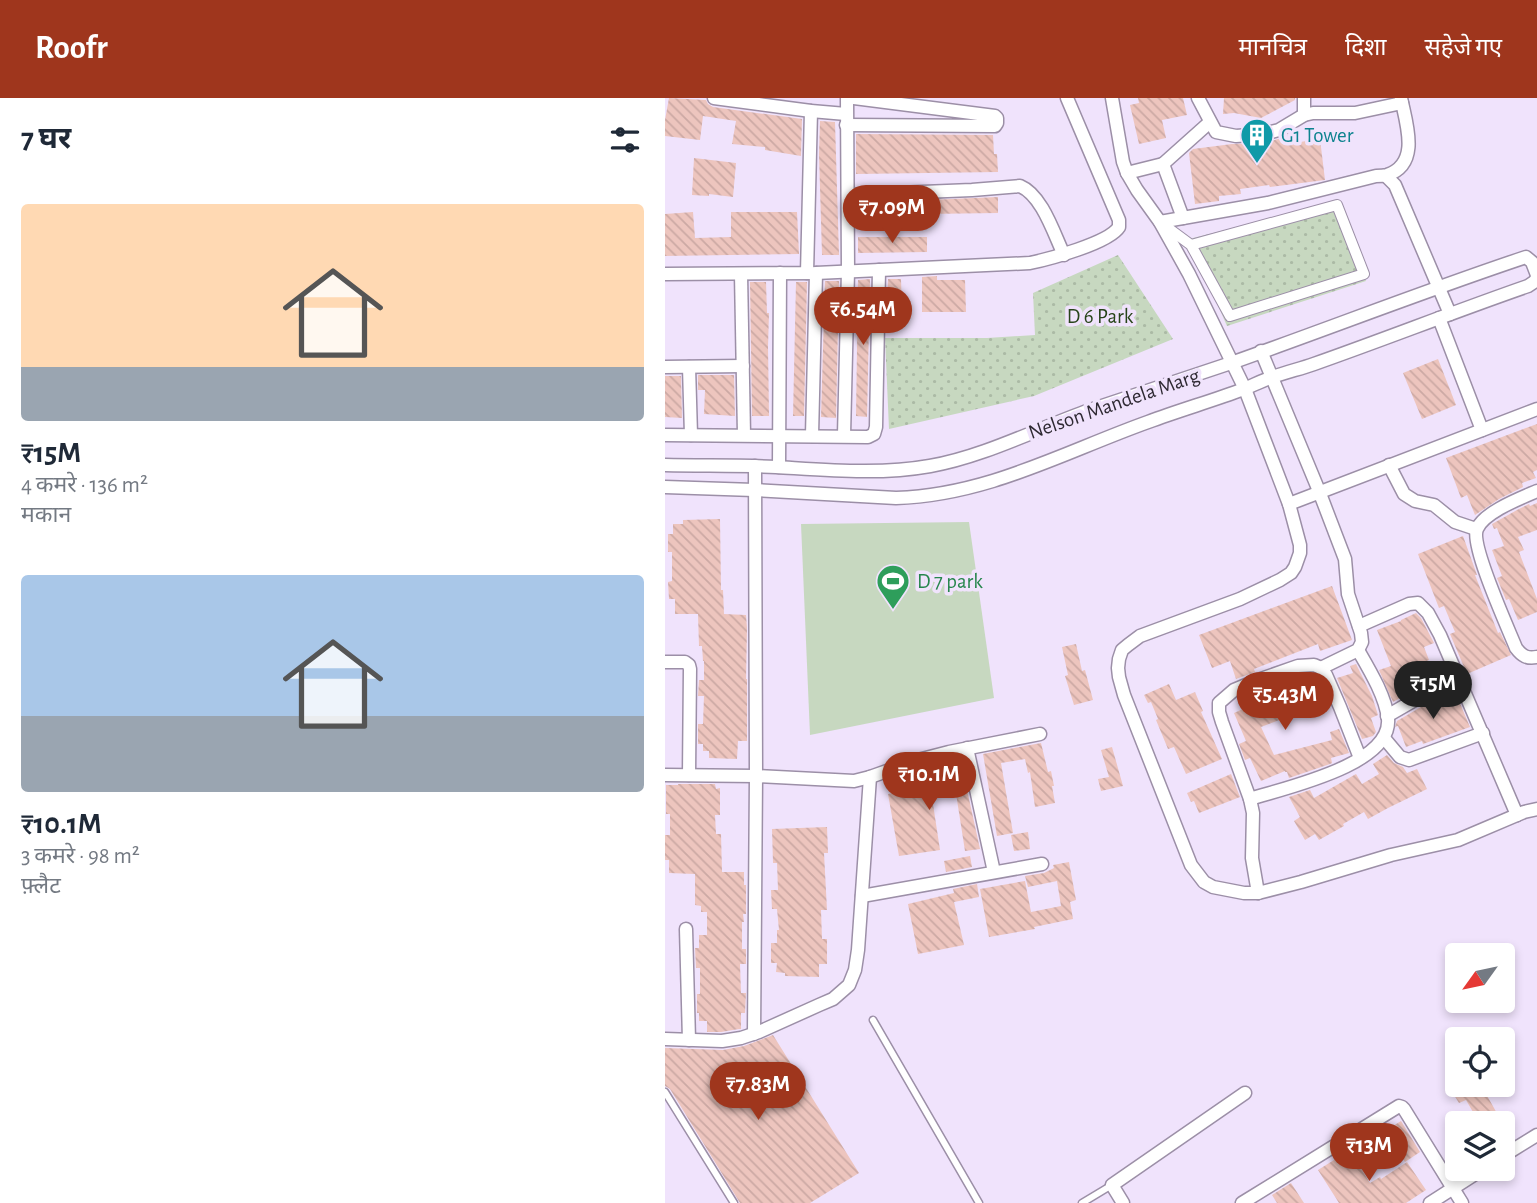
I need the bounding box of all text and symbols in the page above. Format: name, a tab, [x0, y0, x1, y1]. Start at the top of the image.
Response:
text: Roofr	[35, 32, 108, 65]
text: मानचित्र	[1238, 36, 1307, 60]
text: दिशा	[1345, 36, 1386, 60]
text: सहेजे गए	[1424, 36, 1502, 60]
building icon: G1 Tower	[1238, 116, 1276, 165]
icon: filters	[606, 121, 644, 159]
text: 7 घर	[21, 124, 71, 154]
place label: G1 Tower	[1281, 125, 1354, 146]
pin: ₹7.09M	[835, 186, 949, 245]
text: ₹7.09M	[859, 196, 925, 219]
icon: home	[270, 250, 396, 376]
pin: ₹6.54M	[806, 288, 920, 347]
text: ₹6.54M	[830, 298, 896, 321]
park label: D 6 Park	[1067, 306, 1134, 327]
street label: Nelson Mandela Marg	[1026, 365, 1203, 443]
text: ₹15M	[21, 438, 81, 468]
text: 4 कमरे · 136 m²	[21, 474, 148, 497]
text: मकान	[21, 504, 71, 527]
sports icon: D 7 park	[874, 562, 912, 611]
place label: D 7 park	[917, 571, 983, 592]
icon: home	[270, 621, 396, 747]
pin: ₹15M	[1392, 662, 1474, 721]
pin: ₹5.43M	[1228, 672, 1342, 732]
text: ₹15M	[1410, 672, 1456, 695]
text: ₹5.43M	[1253, 683, 1317, 706]
pin: ₹10.1M	[872, 752, 986, 812]
text: ₹10.1M	[898, 763, 960, 786]
text: ₹10.1M	[21, 809, 102, 839]
text: 3 कमरे · 98 m²	[21, 845, 140, 868]
text: फ़्लैट	[21, 875, 61, 898]
north arrow	[1445, 943, 1515, 1013]
map controls	[1445, 943, 1515, 1181]
button: locate	[1445, 1027, 1515, 1097]
pin: ₹7.83M	[701, 1062, 815, 1122]
text: ₹7.83M	[726, 1073, 790, 1096]
button: layers	[1445, 1111, 1515, 1181]
pin: ₹13M	[1328, 1124, 1410, 1183]
text: ₹13M	[1346, 1134, 1392, 1157]

